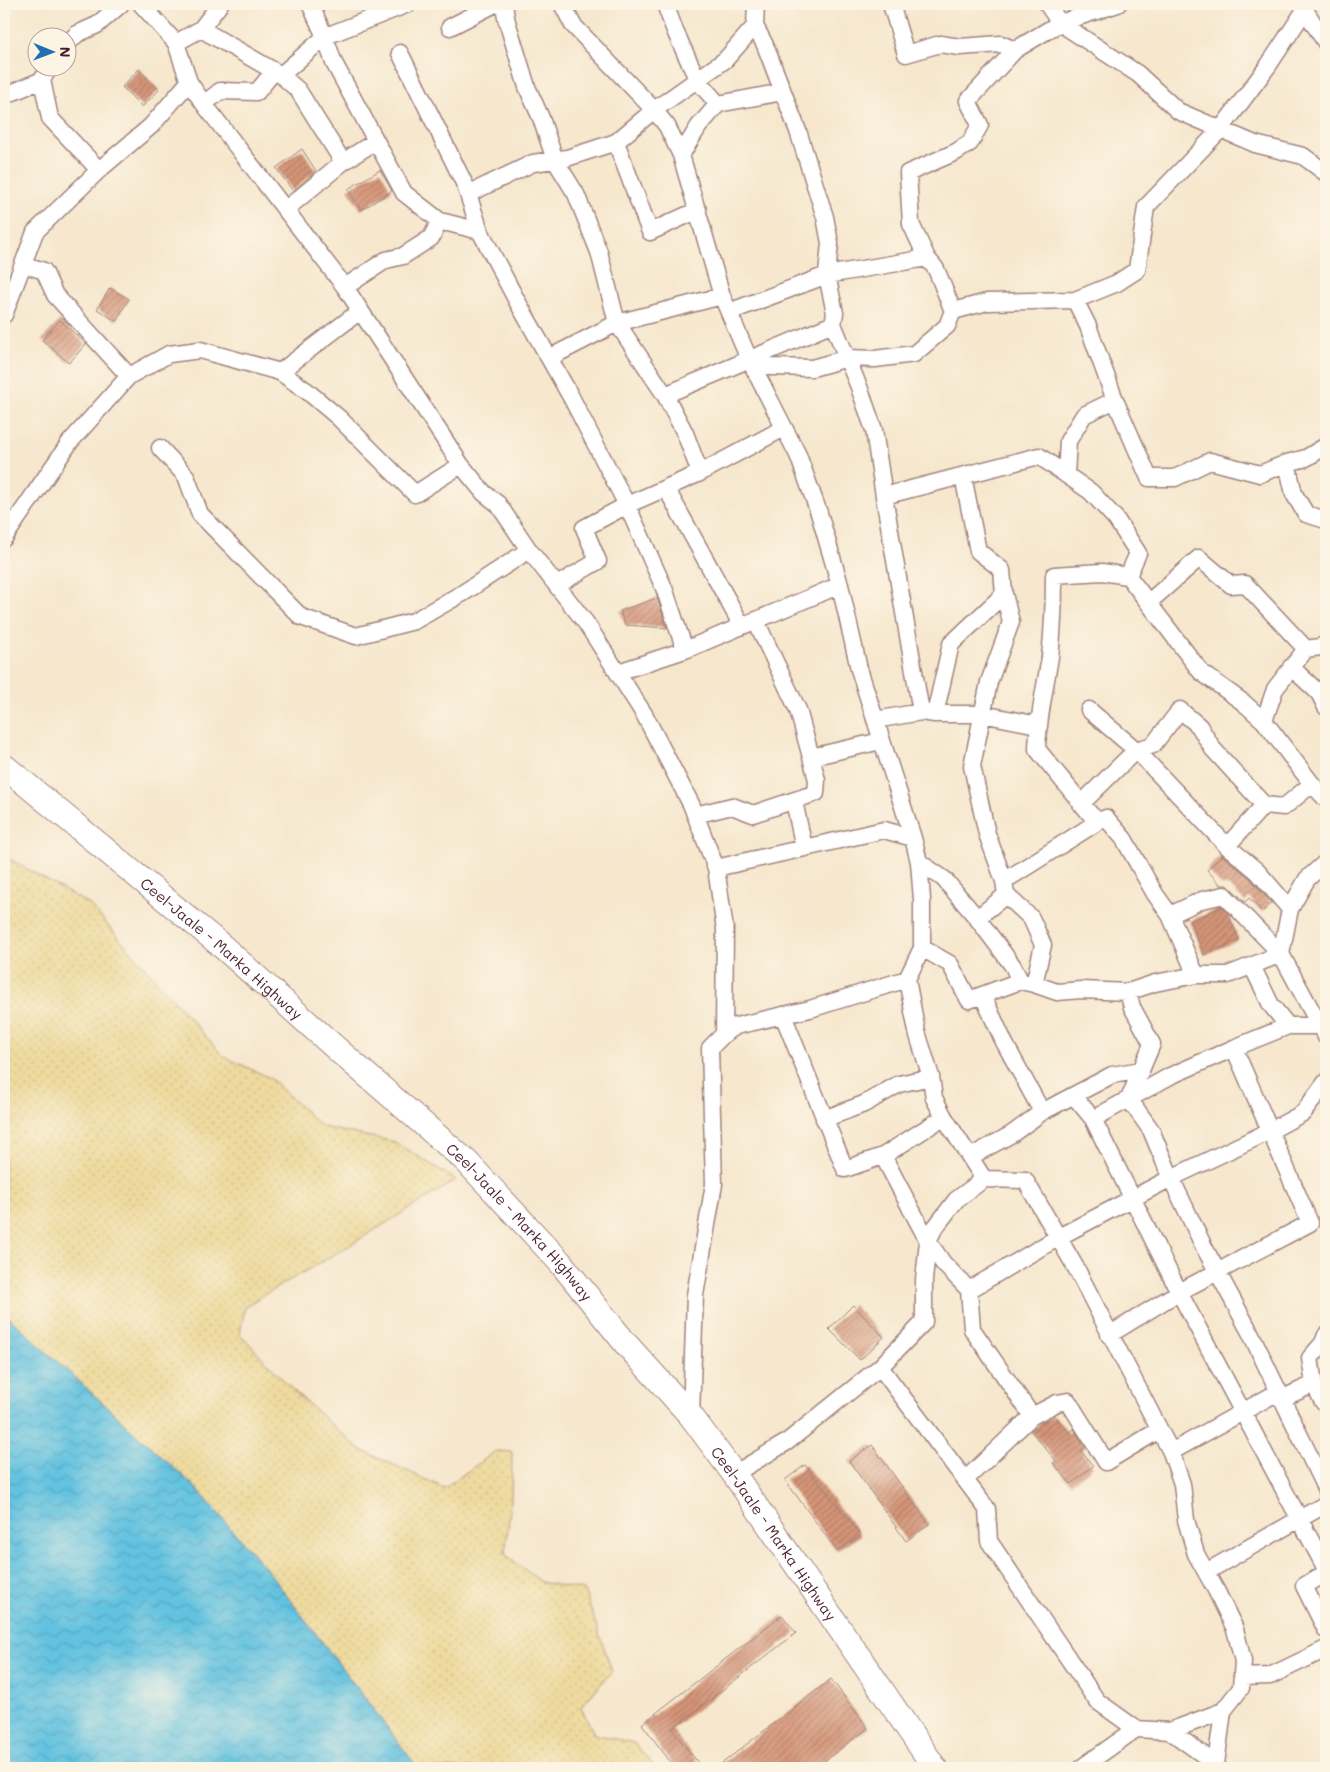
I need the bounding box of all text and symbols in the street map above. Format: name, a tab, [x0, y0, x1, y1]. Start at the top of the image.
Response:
north arrow	[28, 28, 78, 78]
text: N	[56, 47, 75, 58]
street label: Ceel-Jaale - Marka Highway	[136, 873, 307, 1024]
street label: Ceel-Jaale - Marka Highway	[442, 1139, 597, 1305]
street label: Ceel-Jaale - Marka Highway	[707, 1442, 841, 1625]

